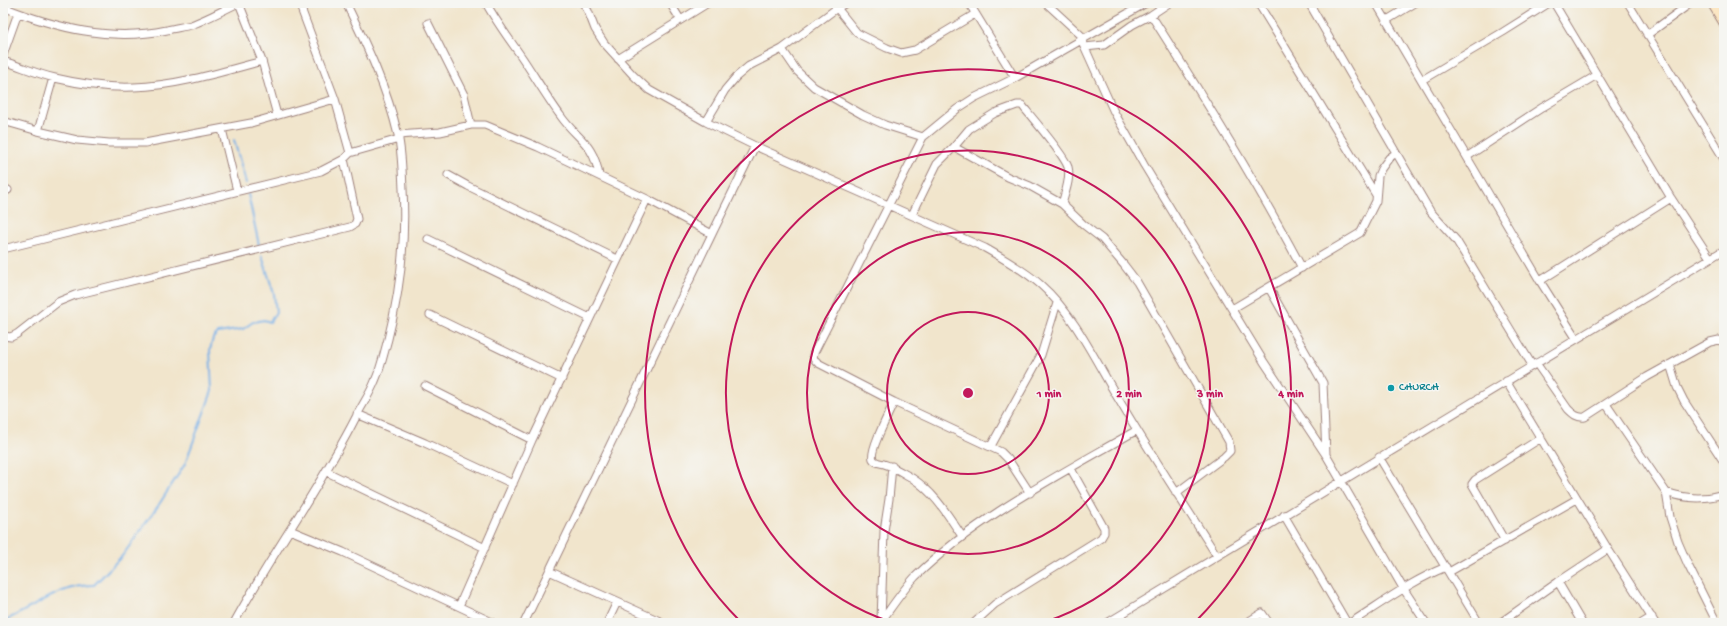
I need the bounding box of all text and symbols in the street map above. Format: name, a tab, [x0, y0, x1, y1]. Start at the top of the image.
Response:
place label: CHURCH	[1399, 381, 1439, 395]
marker: CHURCH	[1386, 383, 1396, 393]
centre of rings	[961, 386, 975, 400]
text: 1 min	[1036, 388, 1062, 402]
text: 2 min	[1116, 388, 1142, 402]
text: 3 min	[1196, 388, 1223, 402]
text: 4 min	[1277, 388, 1304, 402]

